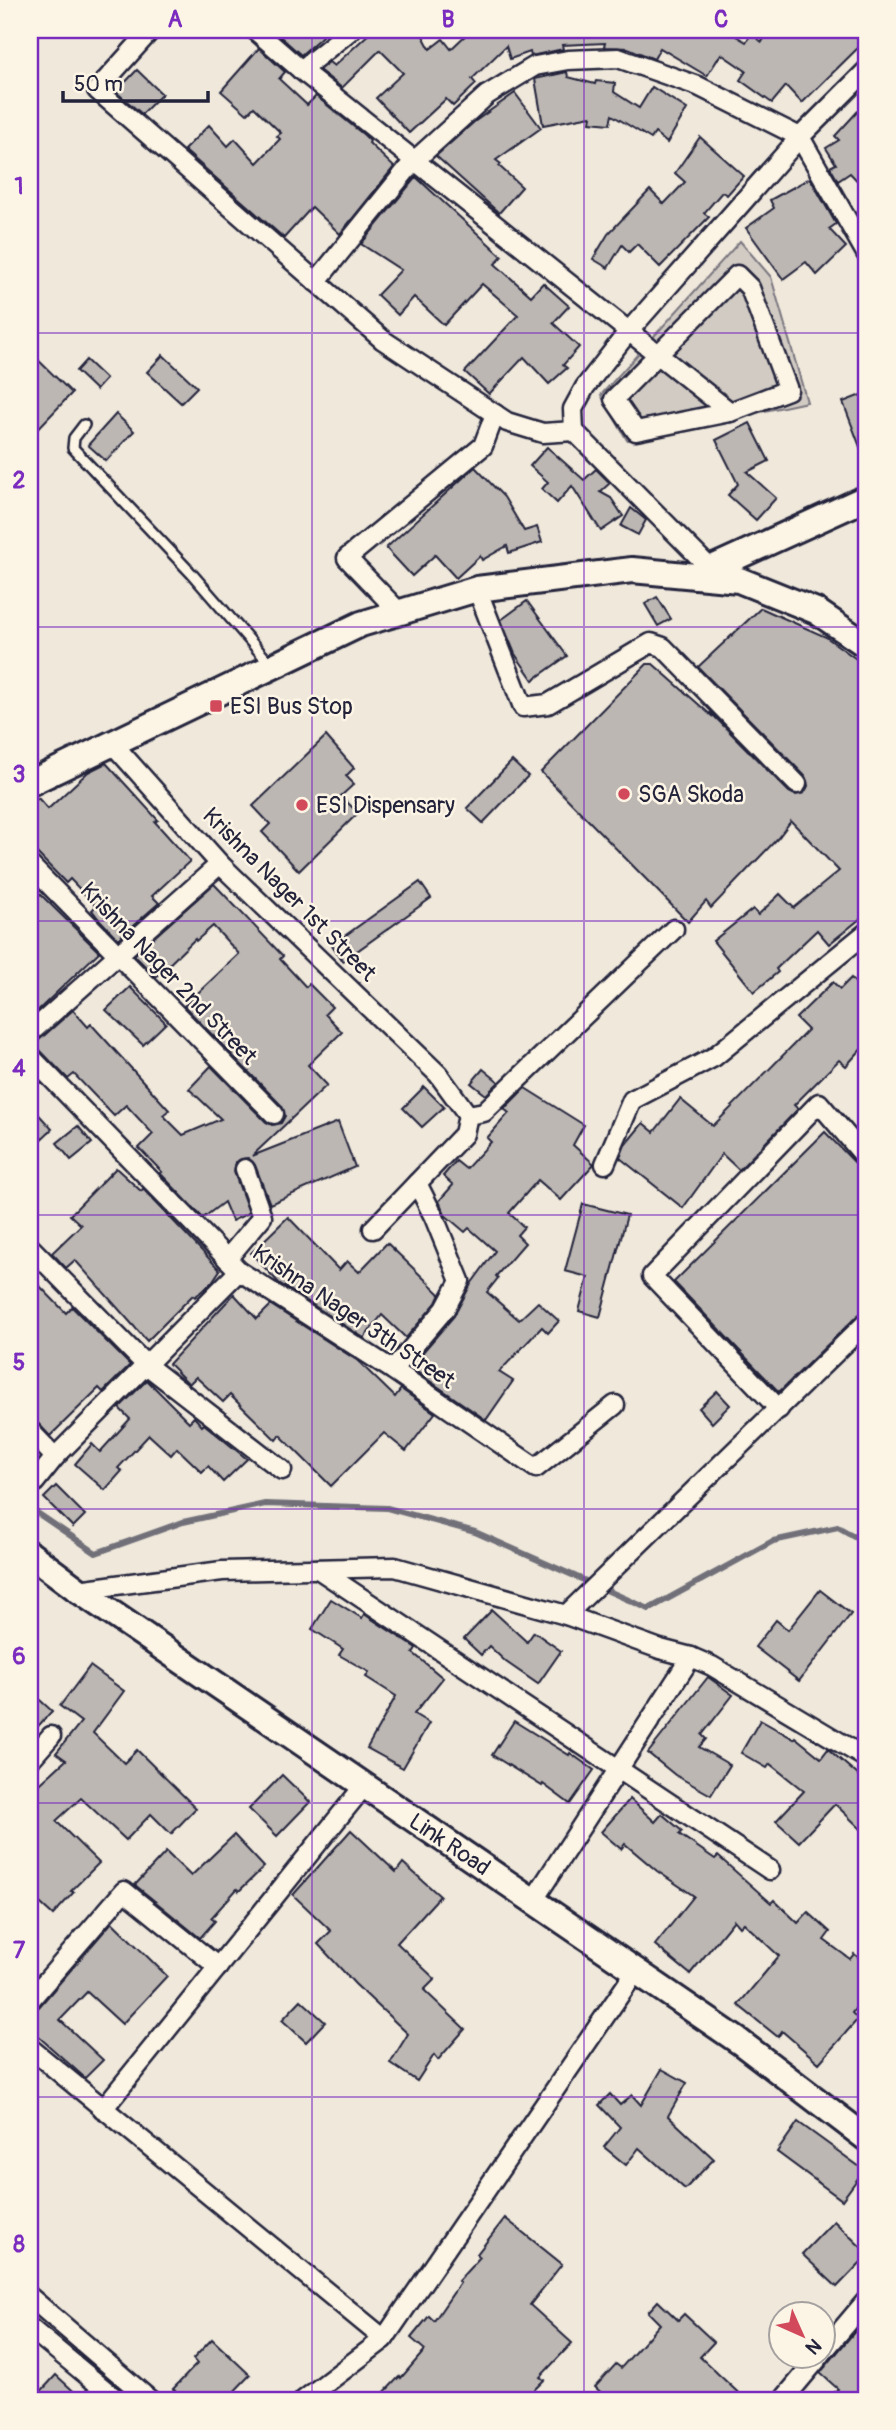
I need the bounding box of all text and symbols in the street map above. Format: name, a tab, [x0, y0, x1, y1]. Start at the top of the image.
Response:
text: A	[168, 5, 183, 34]
text: B	[441, 5, 455, 34]
text: C	[714, 5, 728, 34]
scale bar	[63, 60, 208, 104]
text: 50 m	[74, 71, 123, 98]
text: 1	[15, 172, 24, 201]
text: 2	[13, 466, 26, 495]
place label: ESI Bus Stop	[230, 692, 353, 721]
marker: ESI Bus Stop	[208, 698, 224, 714]
text: 3	[13, 760, 25, 789]
place label: SGA Skoda	[638, 780, 744, 809]
marker: SGA Skoda	[616, 786, 632, 802]
place label: ESI Dispensary	[316, 791, 455, 820]
marker: ESI Dispensary	[294, 797, 310, 813]
street label: Krishna Nager 1st Street	[197, 801, 383, 988]
street label: Krishna Nager 2nd Street	[74, 876, 264, 1071]
text: 4	[12, 1054, 26, 1083]
street label: Krishna Nager 3th Street	[247, 1238, 461, 1396]
text: 5	[13, 1348, 25, 1377]
text: 6	[12, 1642, 26, 1671]
street label: Link Road	[403, 1807, 496, 1882]
text: 7	[13, 1936, 26, 1965]
text: 8	[13, 2230, 25, 2259]
north arrow	[766, 2300, 836, 2370]
text: N	[800, 2333, 826, 2359]

